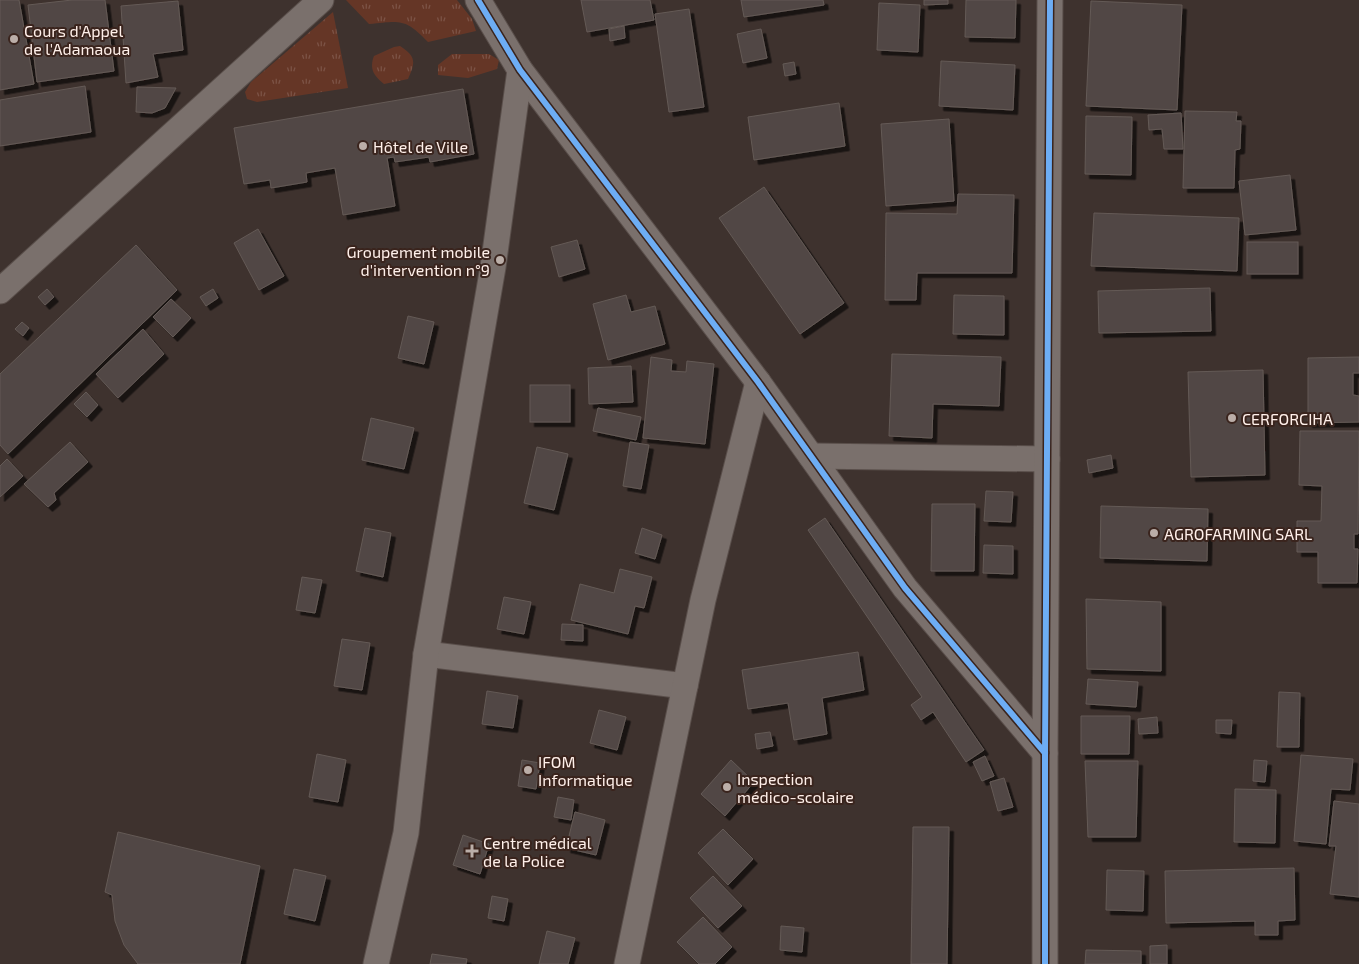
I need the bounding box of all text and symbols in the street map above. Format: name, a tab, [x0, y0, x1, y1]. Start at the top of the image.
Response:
place label: Cours d'Appel de l'Adamaoua	[24, 21, 130, 58]
marker: Cours d'Appel de l'Adamaoua	[8, 33, 20, 45]
place label: Hôtel de Ville	[373, 137, 468, 156]
marker: Hôtel de Ville	[357, 140, 369, 152]
place label: Groupement mobile d'intervention n°9	[347, 242, 490, 279]
marker: Groupement mobile d'intervention n°9	[494, 254, 506, 266]
place label: CERFORCIHA	[1242, 409, 1333, 428]
marker: CERFORCIHA	[1226, 412, 1238, 424]
place label: AGROFARMING SARL	[1164, 524, 1312, 543]
marker: AGROFARMING SARL	[1148, 527, 1160, 539]
place label: IFOM Informatique	[538, 752, 633, 789]
marker: IFOM Informatique	[522, 764, 534, 776]
place label: Inspection médico-scolaire	[737, 769, 854, 806]
marker: Inspection médico-scolaire	[721, 781, 733, 793]
place label: Centre médical de la Police	[483, 833, 592, 870]
marker: Centre médical de la Police	[465, 844, 479, 858]

